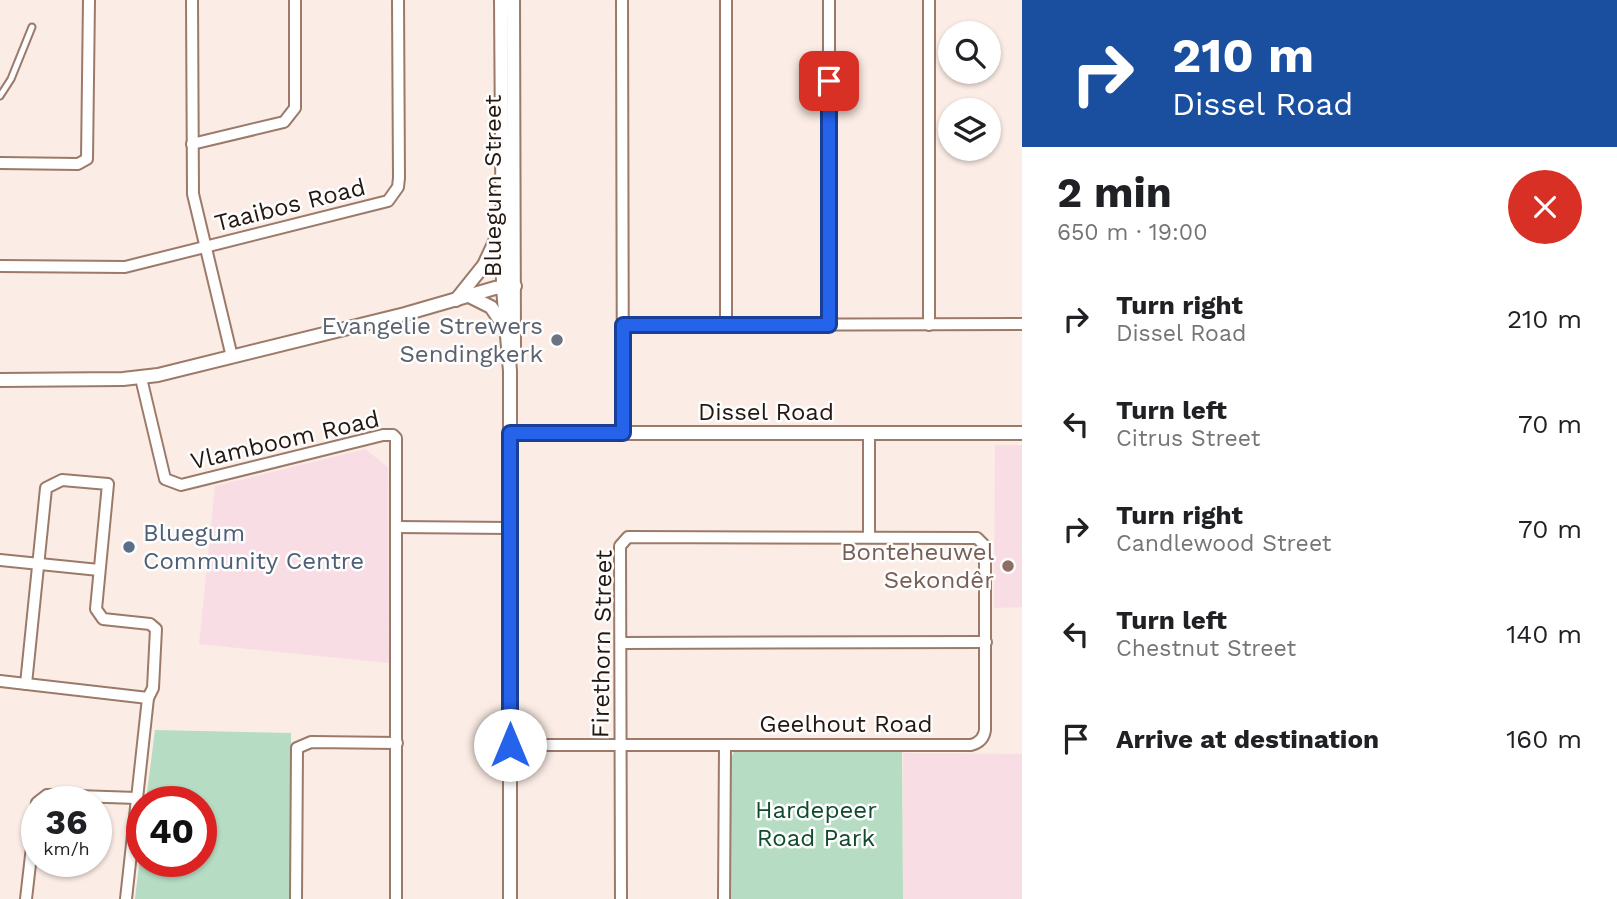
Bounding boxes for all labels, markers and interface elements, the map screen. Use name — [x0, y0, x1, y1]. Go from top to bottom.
map controls — [938, 21, 1001, 161]
button: search — [938, 21, 1001, 84]
text: 210 m — [1172, 26, 1314, 84]
icon: right — [1057, 28, 1148, 119]
pin — [799, 51, 859, 111]
icon: arrive — [810, 62, 848, 100]
text: Dissel Road — [1172, 85, 1353, 123]
street label: Bluegum Street — [479, 95, 507, 277]
button: layers — [938, 98, 1001, 161]
text: 2 min — [1057, 168, 1172, 217]
button: close — [1508, 170, 1582, 244]
street label: Taaibos Road — [212, 173, 368, 237]
text: 650 m · 19:00 — [1057, 219, 1207, 246]
text: Turn right — [1116, 290, 1243, 320]
icon: right — [1057, 300, 1095, 338]
text: 210 m — [1507, 304, 1582, 334]
place label: Evangelie Strewers Sendingkerk — [322, 312, 543, 368]
text: Dissel Road — [1116, 320, 1246, 347]
marker: Evangelie Strewers Sendingkerk — [549, 332, 565, 348]
text: Turn left — [1116, 395, 1227, 425]
street label: Dissel Road — [698, 398, 834, 426]
street label: Vlamboom Road — [188, 405, 382, 475]
icon: left — [1057, 405, 1095, 443]
text: 70 m — [1518, 409, 1582, 439]
text: Citrus Street — [1116, 425, 1260, 452]
text: Turn right — [1116, 500, 1243, 530]
icon: right — [1057, 510, 1095, 548]
text: 70 m — [1518, 514, 1582, 544]
place label: Bluegum Community Centre — [143, 519, 364, 575]
text: Candlewood Street — [1116, 530, 1331, 557]
place label: Bonteheuwel Sekondêr — [841, 538, 995, 594]
marker: Bluegum Community Centre — [121, 539, 137, 555]
street label: Firethorn Street — [586, 550, 618, 738]
marker: Bonteheuwel Sekondêr — [1000, 558, 1016, 574]
text: Turn left — [1116, 605, 1227, 635]
icon: left — [1057, 615, 1095, 653]
text: 140 m — [1506, 619, 1582, 649]
text: Chestnut Street — [1116, 635, 1296, 662]
position arrow — [473, 708, 547, 782]
street label: Geelhout Road — [759, 710, 933, 738]
icon: arrive — [1057, 720, 1095, 758]
text: Arrive at destination — [1116, 724, 1379, 754]
text: 160 m — [1506, 724, 1582, 754]
speed limit sign: 40 — [126, 786, 217, 877]
park label: Hardepeer Road Park — [755, 796, 877, 852]
text: 36 — [45, 801, 88, 843]
text: km/h — [43, 838, 90, 859]

